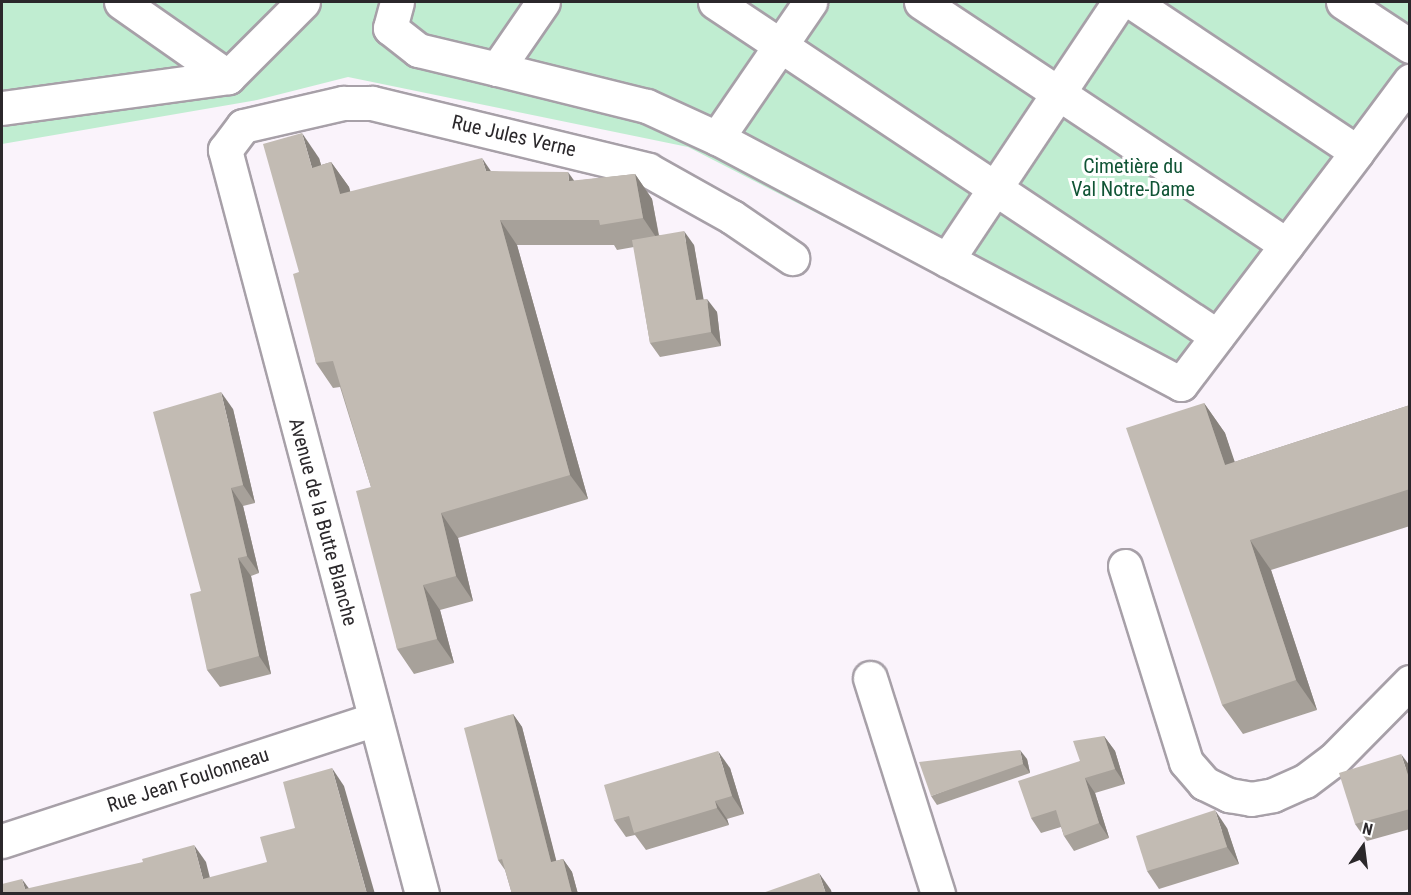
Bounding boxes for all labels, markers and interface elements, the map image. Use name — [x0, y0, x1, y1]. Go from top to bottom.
street label: Rue Jules Verne — [450, 110, 578, 162]
park label: Cimetière du Val Notre-Dame — [1071, 155, 1195, 202]
street label: Avenue de la Butte Blanche — [284, 415, 362, 629]
street label: Rue Jean Foulonneau — [104, 742, 272, 818]
north arrow — [1333, 817, 1393, 877]
text: N — [1360, 819, 1375, 839]

